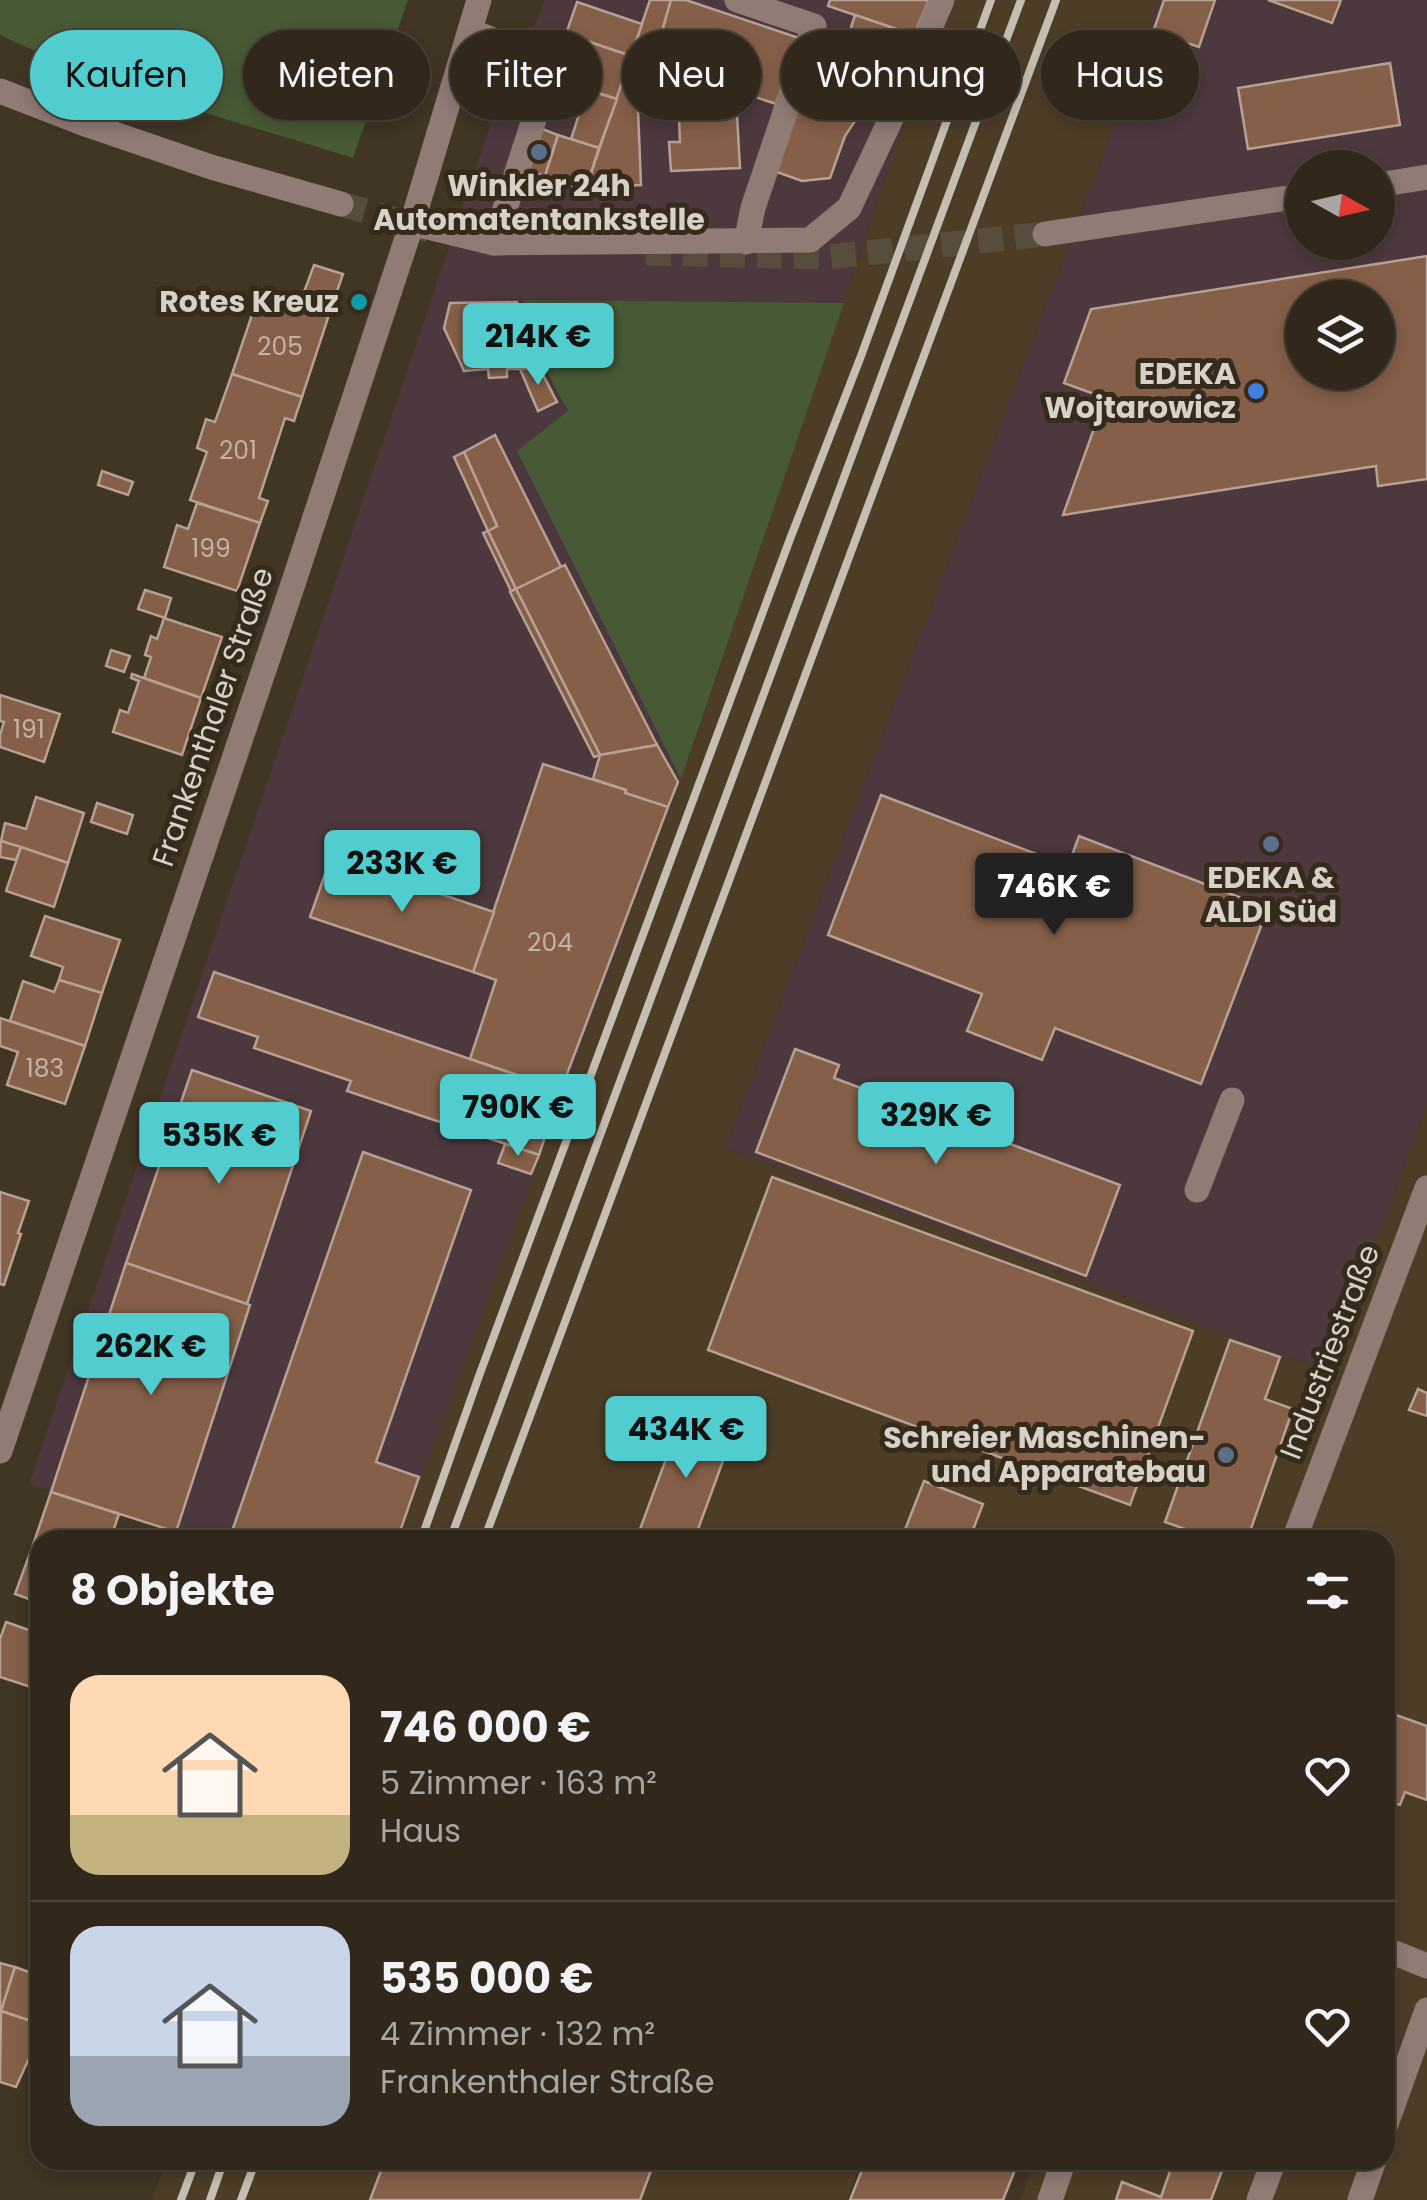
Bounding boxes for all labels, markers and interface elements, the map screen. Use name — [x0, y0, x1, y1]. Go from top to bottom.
chip: Kaufen — [30, 30, 223, 120]
chip: Mieten — [243, 30, 430, 120]
chip: Filter — [450, 30, 602, 120]
chip: Neu — [622, 30, 761, 120]
chip: Wohnung — [781, 30, 1021, 120]
chip: Haus — [1041, 30, 1199, 120]
marker: Winkler 24h Automatentankstelle — [528, 141, 550, 163]
north arrow — [1285, 150, 1395, 260]
map controls — [1285, 150, 1395, 390]
place label: Winkler 24h Automatentankstelle — [373, 164, 705, 241]
place label: Rotes Kreuz — [159, 280, 339, 323]
button: layers — [1285, 280, 1395, 390]
marker: Rotes Kreuz — [348, 291, 370, 313]
pin: 214K € — [457, 303, 619, 388]
text: 214K € — [485, 313, 591, 358]
house number: 205 — [257, 329, 303, 364]
place label: EDEKA Wojtarowicz — [1044, 352, 1236, 429]
marker: EDEKA Wojtarowicz — [1245, 380, 1267, 402]
house number: 201 — [219, 433, 257, 468]
house number: 199 — [191, 531, 231, 566]
street label: Frankenthaler Straße — [141, 562, 284, 872]
house number: 191 — [13, 712, 45, 747]
pin: 233K € — [321, 830, 483, 915]
marker: EDEKA & ALDI Süd — [1260, 833, 1282, 855]
text: 233K € — [346, 840, 458, 885]
pin: 746K € — [973, 853, 1135, 938]
place label: EDEKA & ALDI Süd — [1205, 856, 1337, 933]
text: 746K € — [997, 863, 1111, 908]
house number: 204 — [527, 925, 573, 960]
house number: 183 — [26, 1051, 64, 1086]
pin: 790K € — [437, 1074, 599, 1159]
pin: 329K € — [855, 1082, 1017, 1167]
text: 790K € — [462, 1084, 574, 1129]
text: 329K € — [880, 1092, 992, 1137]
pin: 535K € — [138, 1102, 300, 1187]
text: 535K € — [161, 1112, 277, 1157]
street label: Industriestraße — [1269, 1238, 1390, 1465]
pin: 262K € — [70, 1313, 232, 1398]
text: 262K € — [95, 1323, 207, 1368]
pin: 434K € — [605, 1396, 767, 1481]
text: 434K € — [627, 1406, 745, 1451]
place label: Schreier Maschinen- und Apparatebau — [883, 1416, 1206, 1493]
marker: Schreier Maschinen- und Apparatebau — [1215, 1444, 1237, 1466]
text: 8 Objekte — [70, 1561, 275, 1620]
icon: filters — [1300, 1563, 1355, 1618]
text: 746 000 € — [380, 1698, 591, 1757]
icon: home — [150, 1715, 270, 1835]
icon: heart — [1300, 1748, 1355, 1803]
text: 5 Zimmer · 163 m² — [380, 1760, 657, 1805]
text: Haus — [380, 1808, 461, 1853]
text: 535 000 € — [380, 1949, 593, 2008]
icon: home — [150, 1966, 270, 2086]
icon: heart — [1300, 1999, 1355, 2054]
text: 4 Zimmer · 132 m² — [380, 2011, 655, 2056]
text: Frankenthaler Straße — [380, 2059, 715, 2104]

